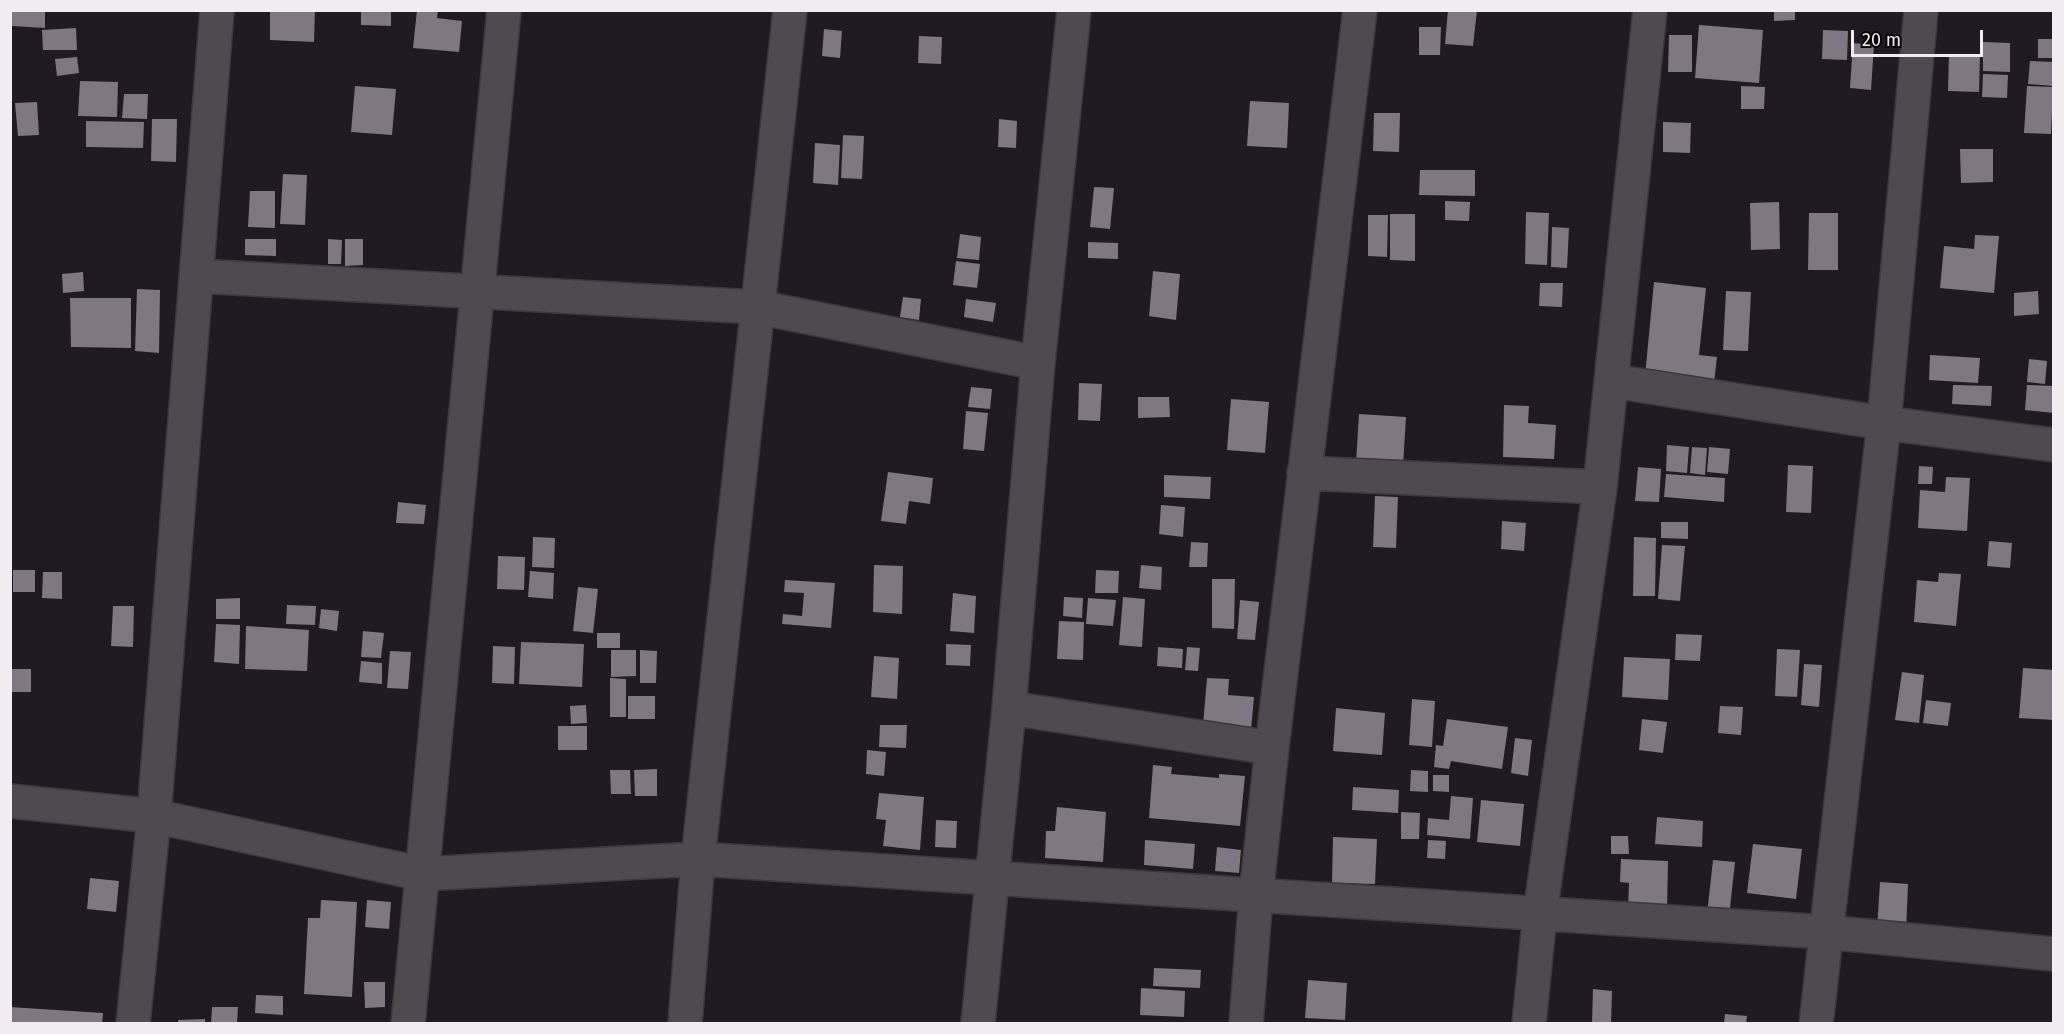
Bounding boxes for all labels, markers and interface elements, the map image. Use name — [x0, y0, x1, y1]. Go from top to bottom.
scale bar — [1854, 18, 1986, 56]
text: 20 m — [1862, 29, 1901, 51]

